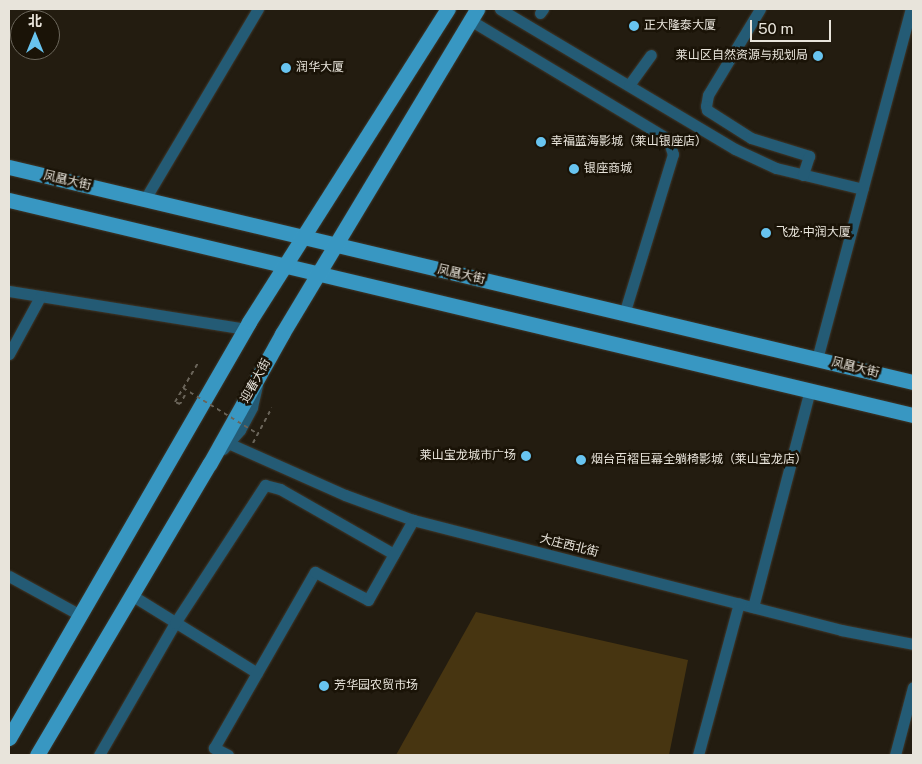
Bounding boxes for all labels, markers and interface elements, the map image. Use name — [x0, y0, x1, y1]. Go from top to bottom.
north arrow — [10, 10, 60, 60]
scale bar — [752, 10, 833, 42]
text: 北 — [28, 13, 42, 29]
place label: 正大隆泰大厦 — [644, 19, 716, 33]
marker: 正大隆泰大厦 — [628, 20, 640, 32]
text: 50 m — [758, 20, 793, 37]
place label: 莱山区自然资源与规划局 — [676, 49, 808, 63]
marker: 莱山区自然资源与规划局 — [812, 50, 824, 62]
place label: 润华大厦 — [296, 61, 344, 75]
marker: 润华大厦 — [280, 62, 292, 74]
place label: 幸福蓝海影城（莱山银座店） — [551, 135, 707, 149]
marker: 幸福蓝海影城（莱山银座店） — [535, 136, 547, 148]
place label: 银座商城 — [584, 162, 632, 176]
marker: 银座商城 — [568, 163, 580, 175]
street label: 凤凰大街 — [42, 169, 92, 193]
place label: 飞龙·中润大厦 — [776, 226, 851, 240]
marker: 飞龙·中润大厦 — [760, 227, 772, 239]
street label: 凤凰大街 — [436, 263, 486, 287]
street label: 凤凰大街 — [830, 355, 880, 381]
street label: 迎春大街 — [238, 357, 274, 405]
place label: 莱山宝龙城市广场 — [420, 449, 516, 463]
marker: 莱山宝龙城市广场 — [520, 450, 532, 462]
place label: 烟台百褶巨幕全躺椅影城（莱山宝龙店） — [591, 453, 807, 467]
marker: 烟台百褶巨幕全躺椅影城（莱山宝龙店） — [575, 454, 587, 466]
street label: 大庄西北街 — [538, 532, 600, 560]
place label: 芳华园农贸市场 — [334, 679, 418, 693]
marker: 芳华园农贸市场 — [318, 680, 330, 692]

